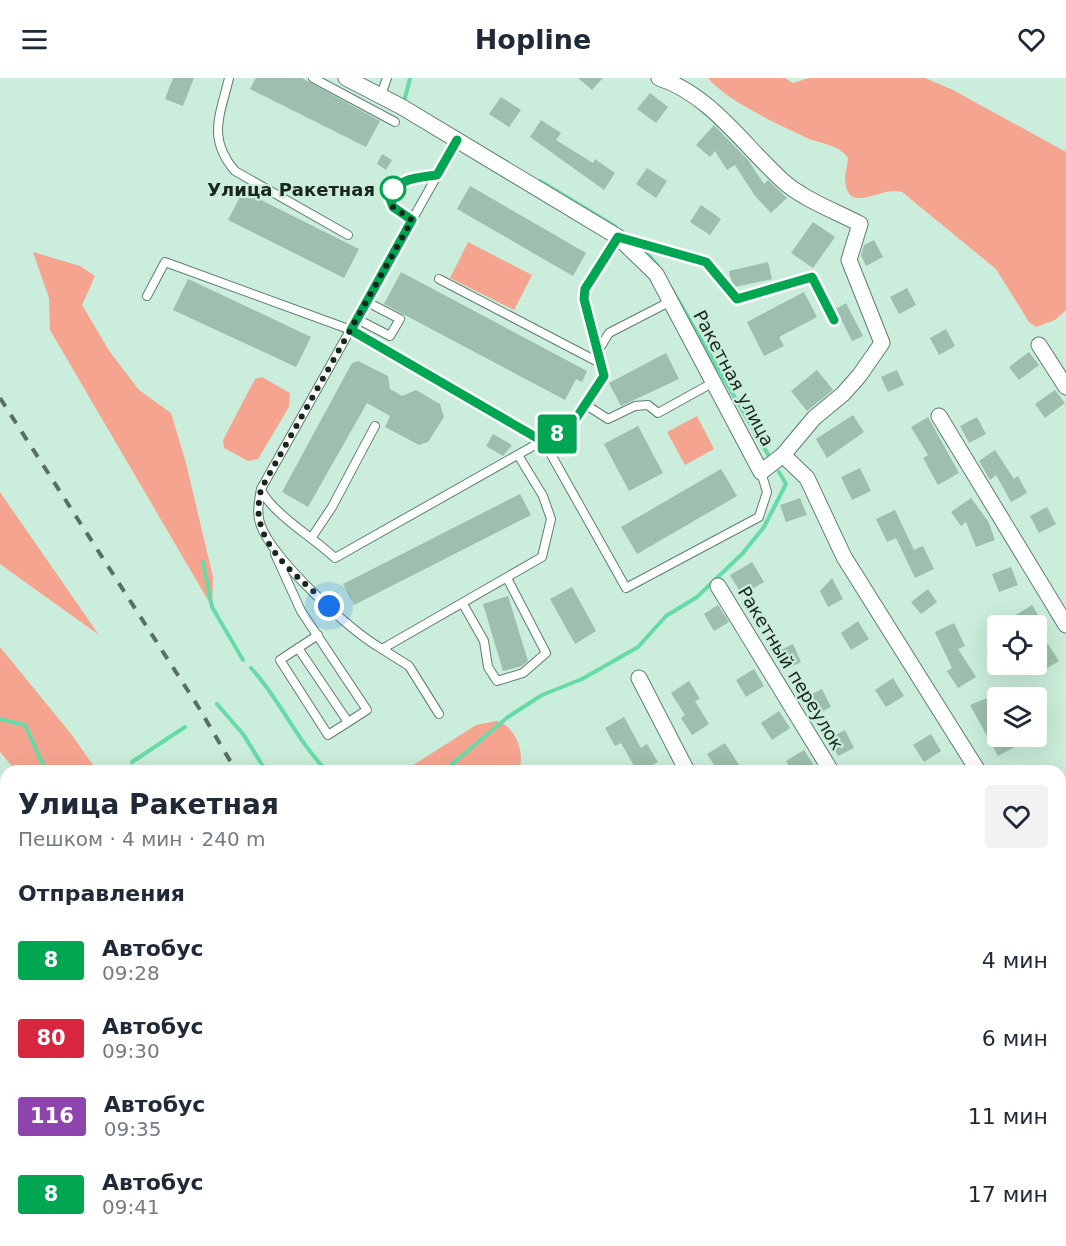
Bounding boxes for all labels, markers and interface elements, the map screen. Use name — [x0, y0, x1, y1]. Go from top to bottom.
icon: menu — [18, 23, 51, 56]
icon: heart — [1015, 23, 1048, 56]
text: Hopline — [475, 24, 591, 55]
marker: Улица Ракетная — [380, 176, 406, 202]
place label: Улица Ракетная — [207, 179, 375, 200]
street label: Ракетная улица — [689, 306, 779, 450]
line badge: 8 — [538, 414, 576, 454]
text: 8 — [550, 422, 564, 446]
street label: Ракетный переулок — [734, 582, 848, 754]
your location — [314, 591, 344, 621]
map controls — [987, 615, 1047, 747]
button: locate — [987, 615, 1047, 675]
button: layers — [987, 687, 1047, 747]
button: heart — [985, 785, 1048, 848]
text: Улица Ракетная — [18, 788, 279, 821]
text: Пешком · 4 мин · 240 m — [18, 827, 265, 851]
text: Отправления — [18, 881, 185, 906]
text: Автобус — [102, 936, 204, 961]
text: 8 — [44, 948, 58, 972]
text: 4 мин — [982, 948, 1048, 973]
text: 09:28 — [102, 961, 160, 985]
text: Автобус — [102, 1014, 204, 1039]
text: 80 — [36, 1026, 66, 1050]
text: 6 мин — [982, 1026, 1048, 1051]
text: 09:30 — [102, 1039, 160, 1063]
text: Автобус — [104, 1092, 205, 1117]
text: 116 — [30, 1104, 74, 1128]
text: 11 мин — [968, 1104, 1048, 1129]
text: 09:35 — [104, 1117, 161, 1141]
text: Автобус — [102, 1170, 204, 1195]
text: 8 — [44, 1182, 58, 1206]
text: 17 мин — [968, 1182, 1048, 1207]
text: 09:41 — [102, 1195, 160, 1219]

